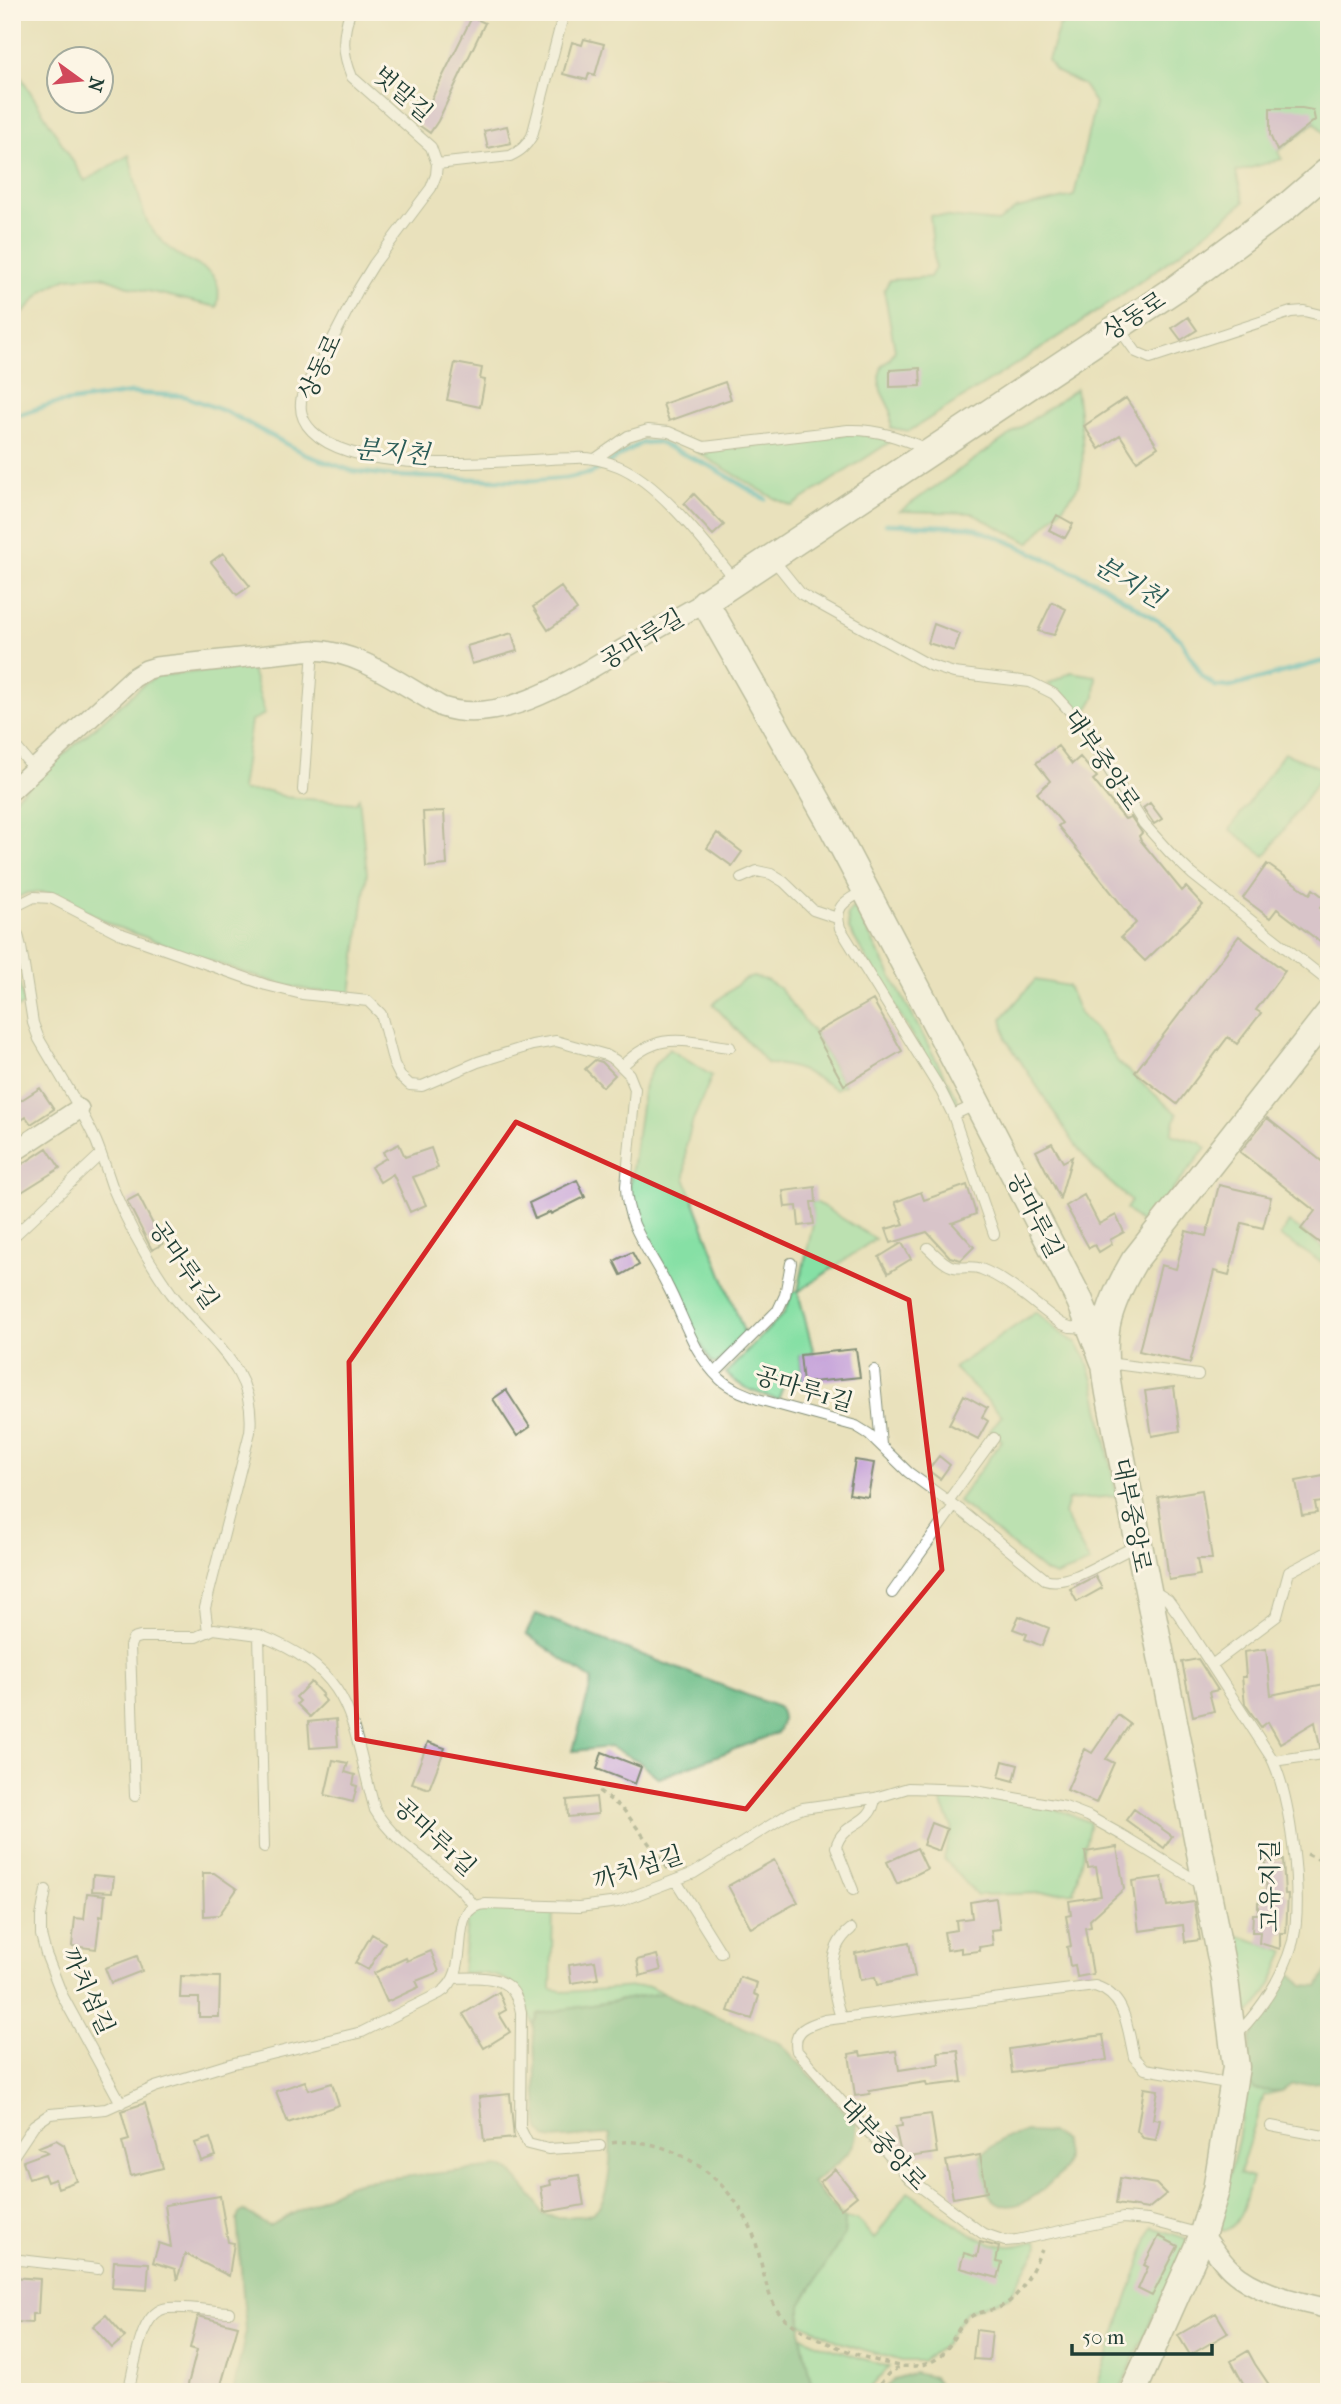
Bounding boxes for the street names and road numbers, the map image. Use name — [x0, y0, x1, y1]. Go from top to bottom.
street label: 벗말길 — [368, 61, 438, 127]
street label: 상동로 — [1097, 285, 1171, 347]
street label: 상동로 — [293, 330, 347, 404]
street label: 공마루길 — [595, 603, 689, 675]
street label: 대부중앙로 — [1058, 704, 1146, 816]
street label: 공마루길 — [1001, 1167, 1069, 1263]
street label: 공마루1길 — [143, 1215, 225, 1315]
street label: 공마루1길 — [751, 1361, 857, 1417]
street label: 대부중앙로 — [1107, 1455, 1157, 1575]
street label: 공마루1길 — [388, 1792, 482, 1882]
street label: 까치섬길 — [590, 1840, 686, 1896]
street label: 고유지길 — [1256, 1840, 1284, 1932]
street label: 까치섬길 — [56, 1943, 120, 2039]
street label: 대부중앙로 — [833, 2092, 933, 2196]

